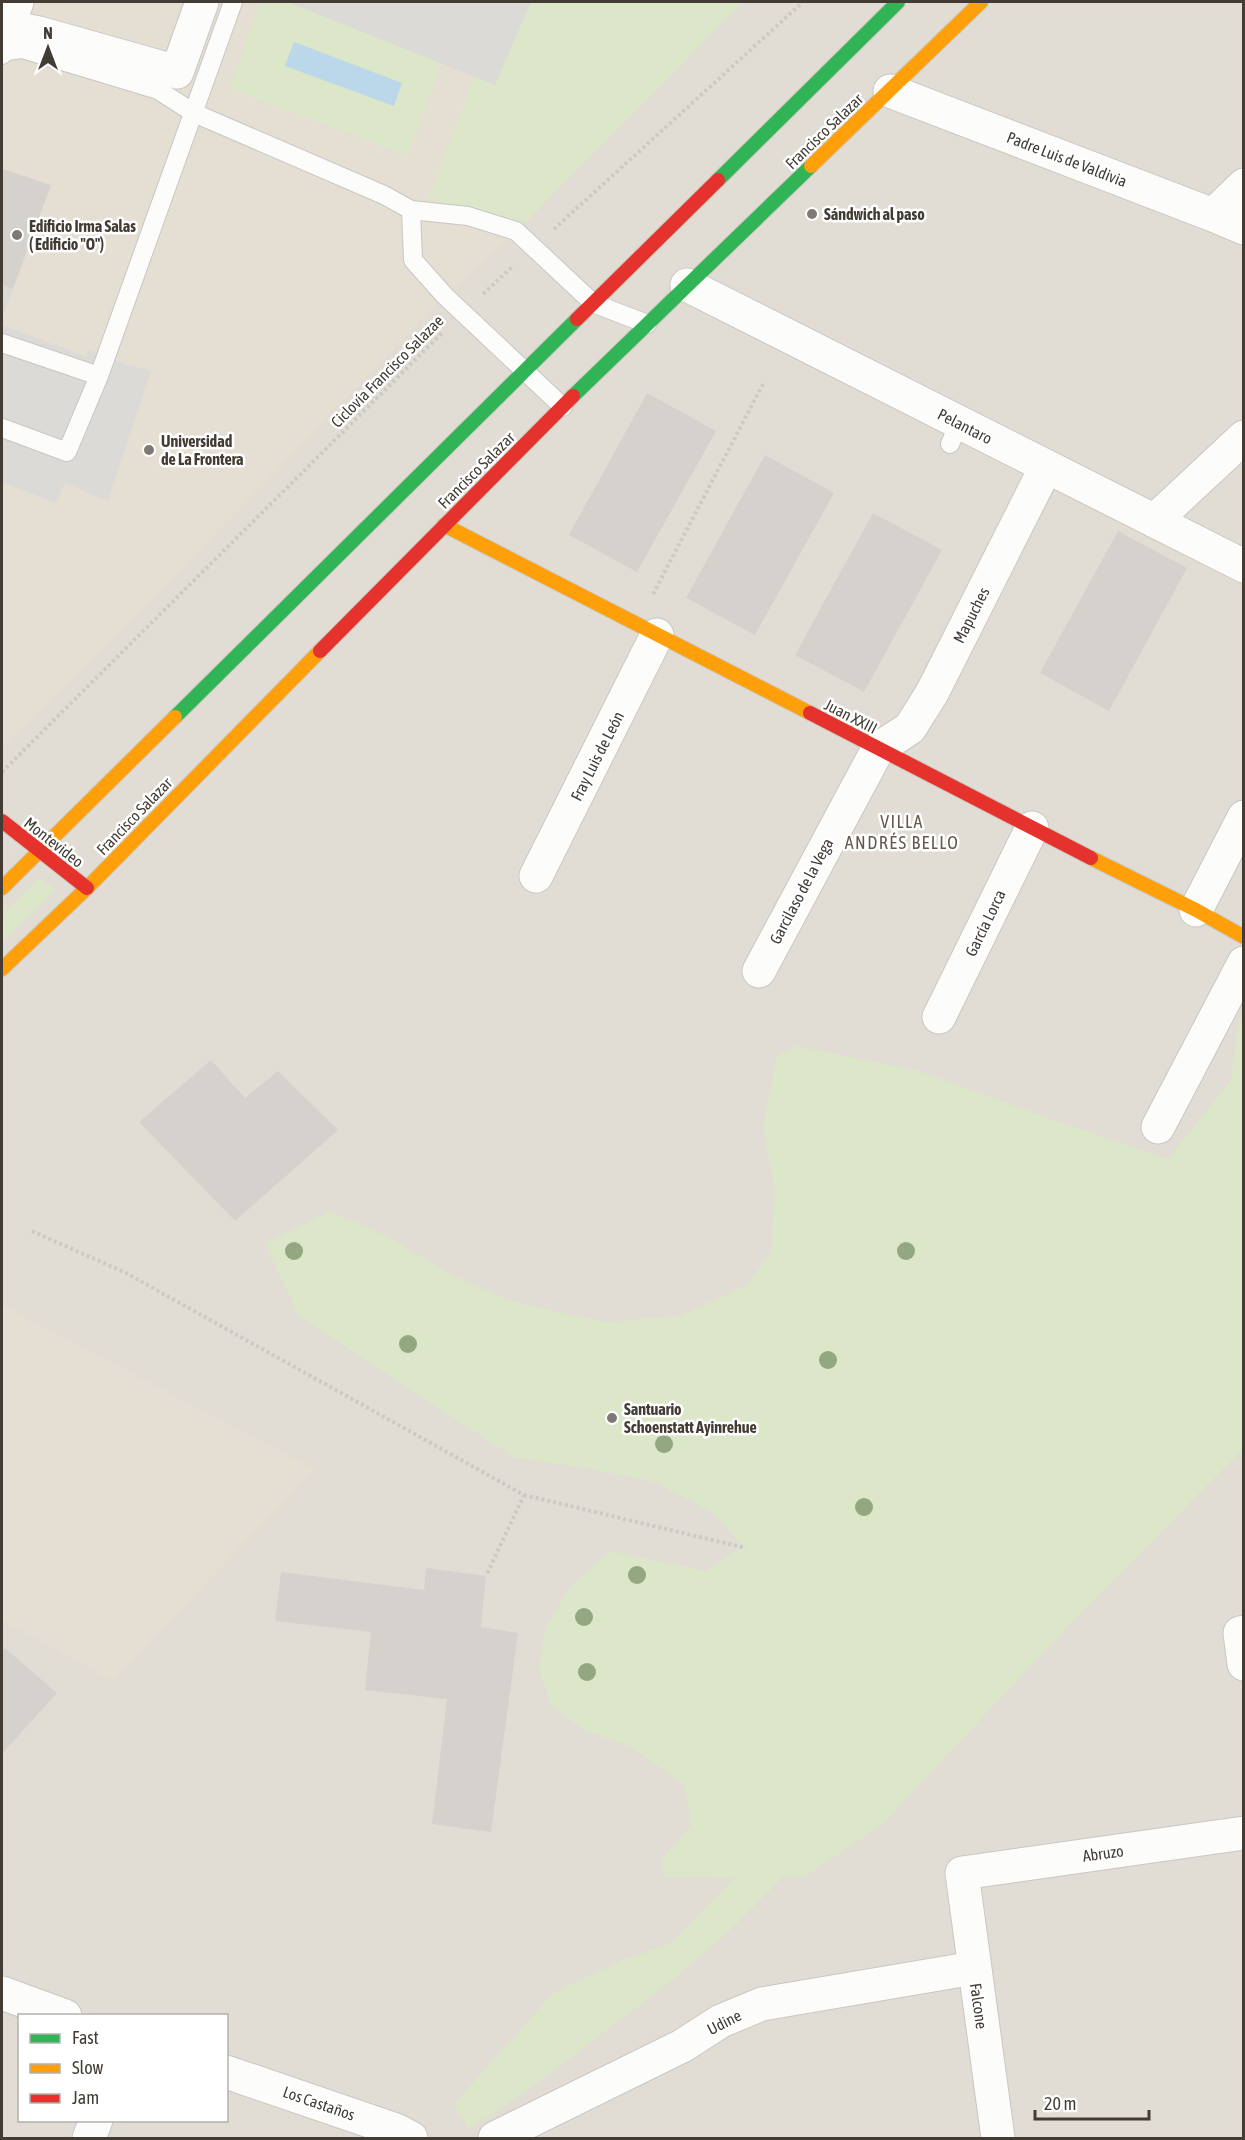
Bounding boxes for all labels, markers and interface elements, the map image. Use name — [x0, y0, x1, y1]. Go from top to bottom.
north arrow — [18, 18, 78, 78]
text: N — [43, 24, 53, 42]
street label: Francisco Salazar — [782, 89, 867, 172]
street label: Padre Luis de Valdivia — [1004, 128, 1130, 190]
place label: Sándwich al paso — [824, 205, 925, 223]
marker: Sándwich al paso — [805, 207, 819, 221]
place label: Edificio Irma Salas ( Edificio "O") — [29, 217, 136, 253]
marker: Edificio Irma Salas ( Edificio "O") — [10, 228, 24, 242]
street label: Ciclovía Francisco Salazae — [327, 311, 447, 431]
street label: Pelantaro — [935, 405, 995, 447]
street label: Francisco Salazar — [434, 428, 518, 512]
place label: Universidad de La Frontera — [161, 432, 244, 468]
marker: Universidad de La Frontera — [142, 443, 156, 457]
street label: Mapuches — [949, 584, 994, 646]
street label: Juan XXIII — [822, 695, 880, 737]
street label: Fray Luis de León — [567, 708, 628, 804]
street label: Francisco Salazar — [93, 773, 176, 858]
district label: VILLA ANDRÉS BELLO — [845, 811, 959, 853]
street label: Montevideo — [21, 813, 87, 871]
street label: Garcilaso de la Vega — [766, 835, 837, 947]
street label: García Lorca — [961, 887, 1009, 959]
place label: Santuario Schoenstatt Ayinrehue — [624, 1400, 757, 1436]
marker: Santuario Schoenstatt Ayinrehue — [605, 1411, 619, 1425]
street label: Abruzo — [1081, 1841, 1125, 1865]
street label: Falcone — [967, 1982, 991, 2030]
street label: Udine — [704, 2006, 744, 2038]
legend — [18, 2014, 228, 2122]
text: Fast — [72, 2027, 99, 2048]
text: Slow — [72, 2057, 103, 2078]
street label: Los Castaños — [281, 2082, 358, 2124]
scale bar — [1035, 2083, 1149, 2121]
text: Jam — [72, 2087, 99, 2108]
text: 20 m — [1044, 2093, 1076, 2114]

